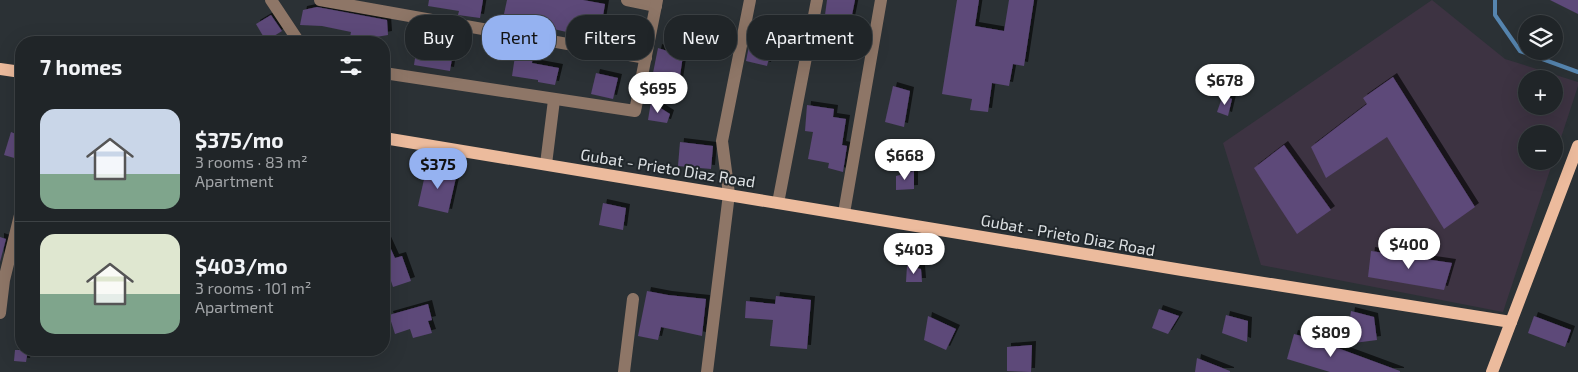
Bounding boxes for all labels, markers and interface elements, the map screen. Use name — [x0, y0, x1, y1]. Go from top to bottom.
chip: Buy — [405, 15, 472, 60]
chip: Rent — [482, 15, 556, 60]
chip: Filters — [566, 15, 654, 60]
chip: New — [664, 15, 737, 60]
chip: Apartment — [747, 15, 872, 60]
map controls — [1518, 15, 1563, 170]
button: layers — [1518, 15, 1563, 60]
icon: filters — [337, 52, 365, 80]
text: 7 homes — [40, 54, 122, 79]
pin: $678 — [1195, 64, 1255, 106]
text: $678 — [1206, 70, 1244, 89]
button: + — [1518, 70, 1563, 115]
pin: $695 — [628, 72, 688, 114]
text: $695 — [640, 78, 677, 97]
button: − — [1518, 125, 1563, 170]
text: $375/mo — [195, 127, 284, 152]
icon: home — [80, 129, 140, 189]
pin: $668 — [875, 138, 935, 181]
street label: Gubat - Prieto Diaz Road — [579, 144, 757, 191]
text: $668 — [886, 145, 924, 164]
pin: $375 — [408, 148, 468, 190]
text: 3 rooms · 83 m² — [195, 152, 308, 171]
text: $375 — [420, 154, 456, 173]
text: Apartment — [195, 171, 274, 190]
street label: Gubat - Prieto Diaz Road — [979, 210, 1157, 259]
pin: $400 — [1379, 228, 1439, 270]
pin: $403 — [884, 232, 944, 275]
text: $400 — [1389, 234, 1429, 253]
text: $403 — [895, 239, 933, 258]
text: $403/mo — [195, 253, 288, 278]
icon: home — [80, 254, 140, 314]
text: 3 rooms · 101 m² — [195, 278, 312, 297]
text: Apartment — [195, 297, 274, 316]
pin: $809 — [1301, 316, 1361, 358]
text: $809 — [1312, 322, 1350, 341]

